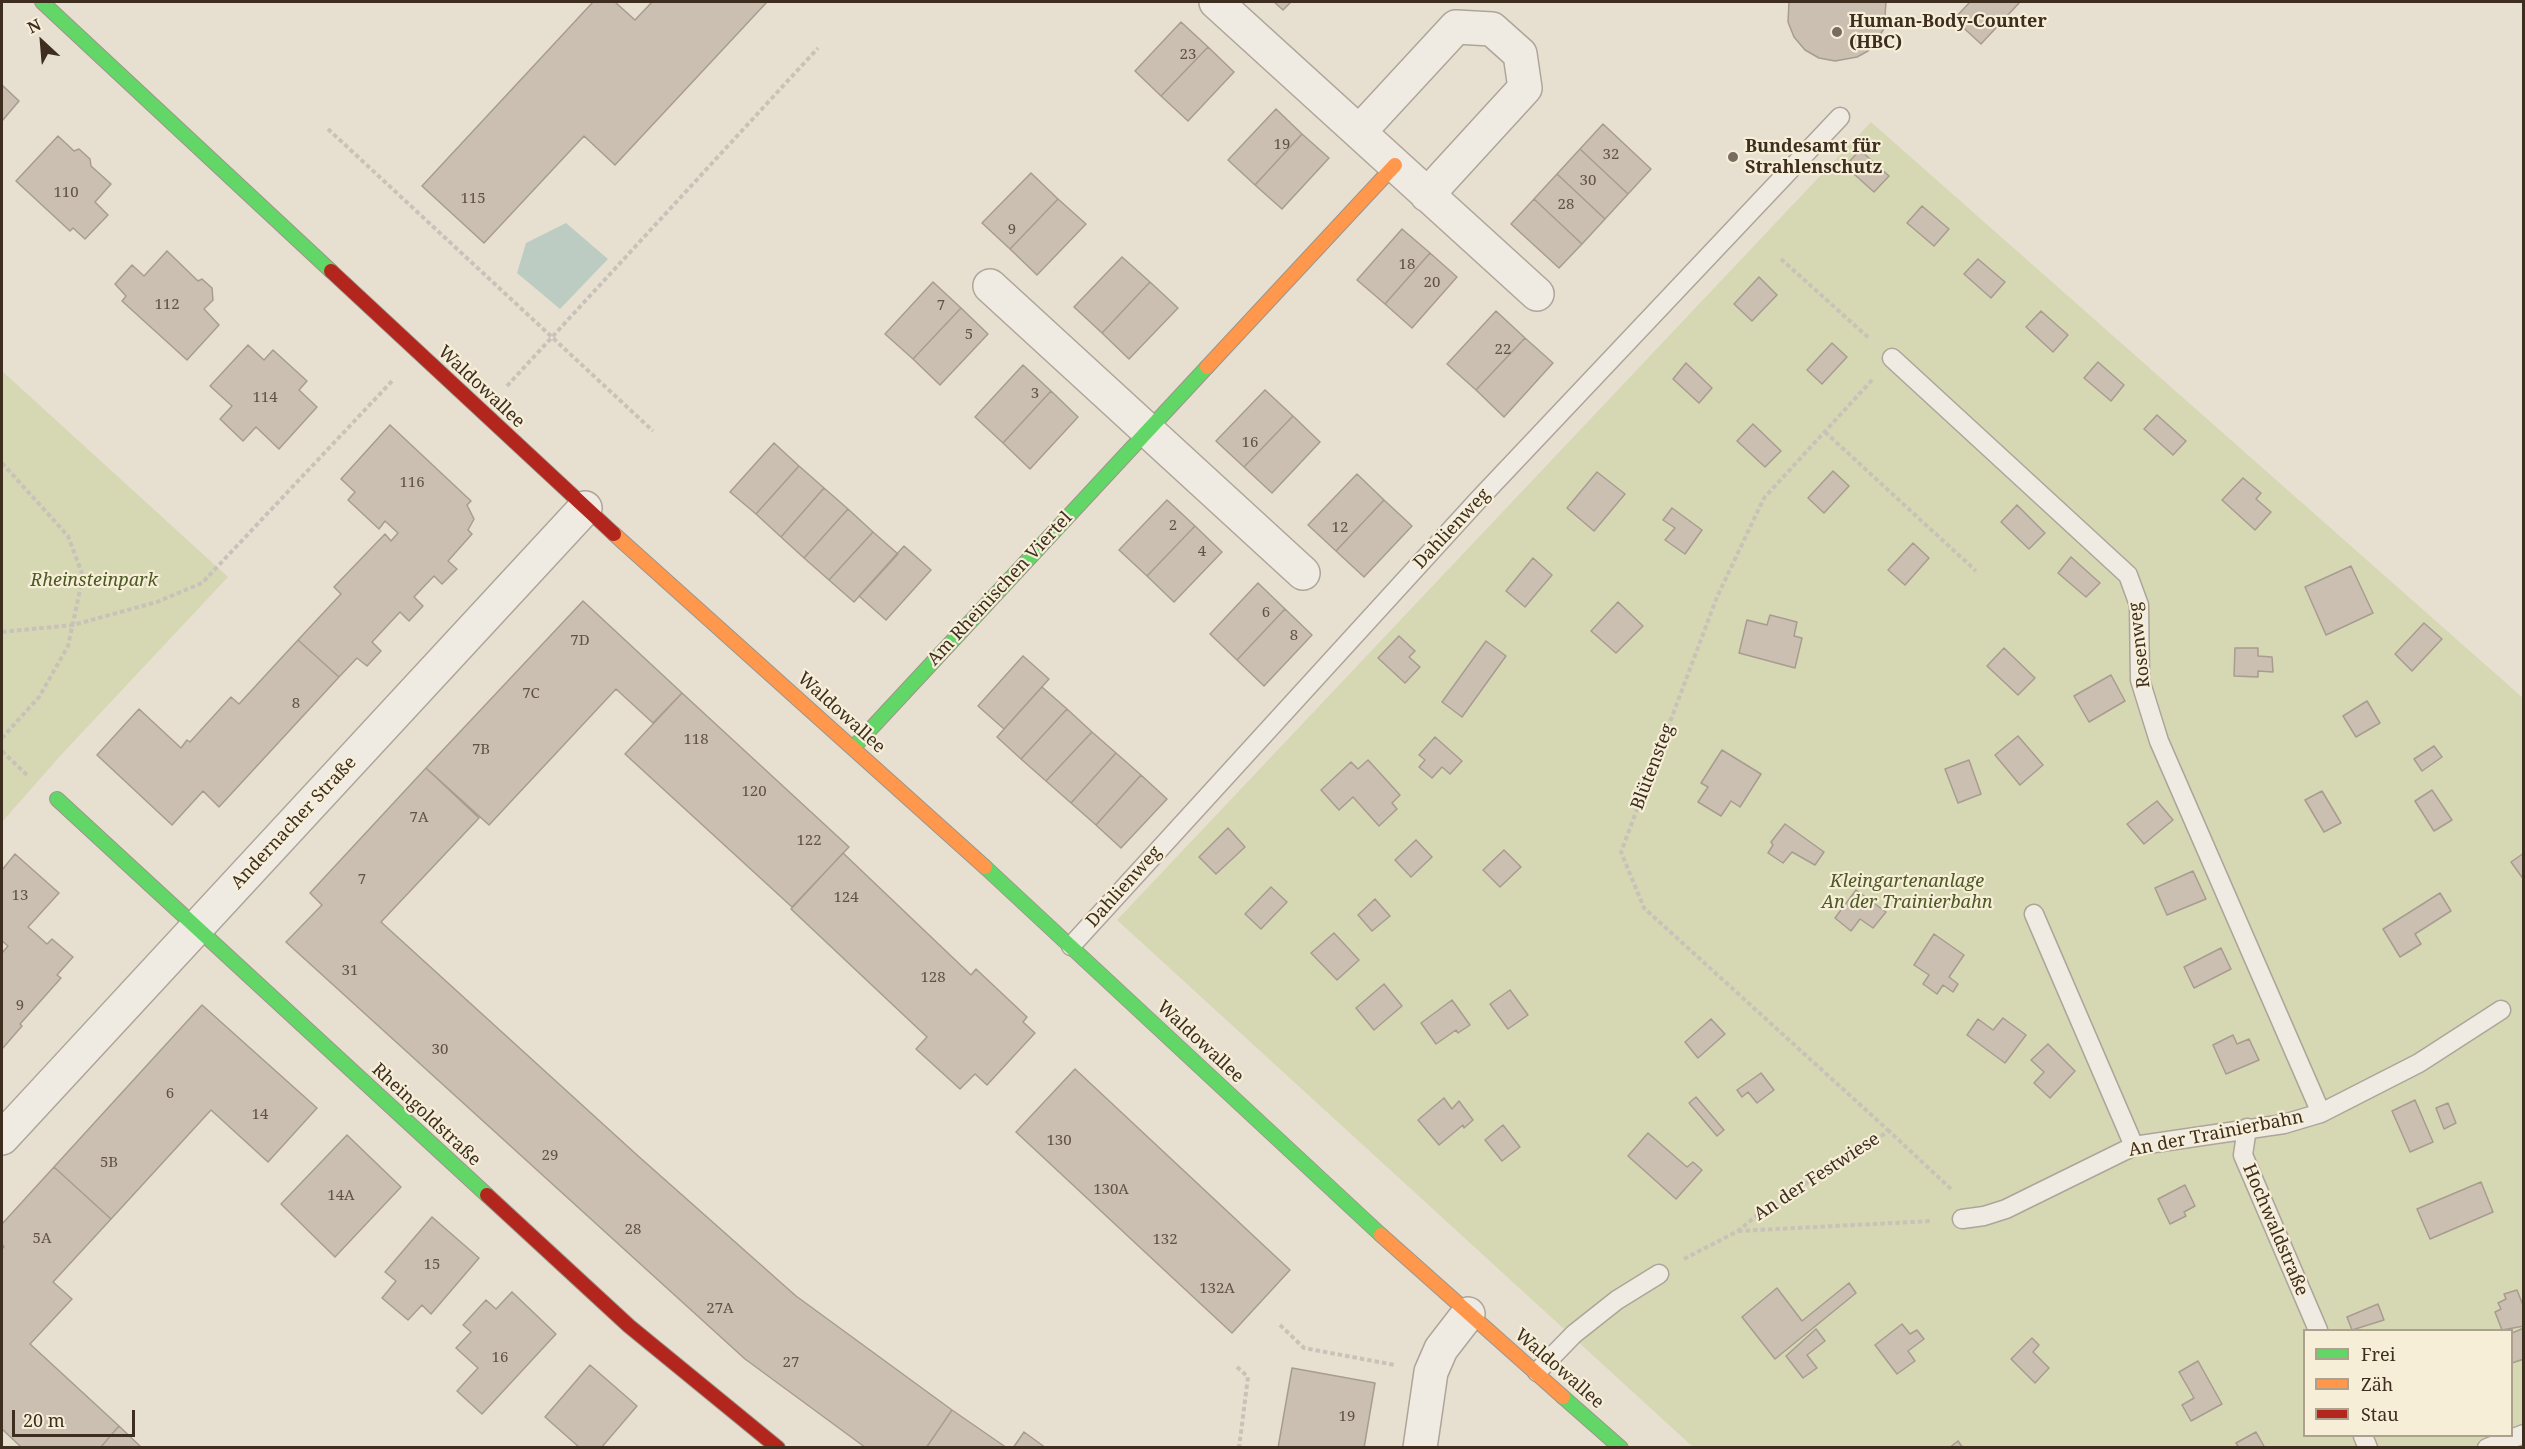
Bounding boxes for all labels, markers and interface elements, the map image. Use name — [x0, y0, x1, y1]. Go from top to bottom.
place label: Human-Body-Counter (HBC) — [1849, 11, 2047, 54]
north arrow — [12, 12, 72, 72]
text: N — [24, 13, 45, 38]
marker: Human-Body-Counter (HBC) — [1830, 25, 1844, 39]
house number: 23 — [1180, 46, 1196, 64]
house number: 19 — [1274, 136, 1290, 154]
place label: Bundesamt für Strahlenschutz — [1745, 136, 1882, 178]
house number: 32 — [1603, 146, 1619, 164]
marker: Bundesamt für Strahlenschutz — [1726, 150, 1740, 164]
house number: 30 — [1580, 172, 1596, 190]
house number: 110 — [53, 184, 79, 202]
house number: 115 — [460, 190, 486, 208]
house number: 28 — [1558, 196, 1574, 214]
house number: 9 — [1008, 221, 1016, 239]
house number: 18 — [1399, 256, 1415, 274]
house number: 20 — [1424, 274, 1440, 292]
house number: 112 — [154, 296, 180, 314]
house number: 7 — [937, 297, 945, 315]
house number: 5 — [965, 326, 973, 344]
street label: Waldowallee — [433, 341, 529, 433]
house number: 22 — [1495, 341, 1511, 359]
house number: 3 — [1031, 385, 1039, 403]
house number: 114 — [252, 389, 278, 407]
house number: 16 — [1242, 434, 1258, 452]
house number: 116 — [399, 474, 425, 492]
street label: Dahlienweg — [1409, 484, 1495, 574]
street label: Am Rheinischen Viertel — [923, 508, 1077, 670]
house number: 2 — [1169, 517, 1177, 535]
house number: 12 — [1332, 519, 1348, 537]
house number: 4 — [1198, 543, 1206, 561]
park label: Rheinsteinpark — [30, 570, 158, 592]
street label: Rosenweg — [2125, 601, 2155, 689]
house number: 6 — [1262, 604, 1270, 622]
house number: 8 — [1290, 627, 1298, 645]
house number: 7D — [570, 632, 590, 650]
street label: Waldowallee — [793, 668, 889, 758]
house number: 7C — [522, 685, 540, 703]
house number: 8 — [292, 695, 300, 713]
street label: Blütensteg — [1627, 721, 1679, 813]
house number: 118 — [683, 731, 709, 749]
house number: 7B — [472, 741, 490, 759]
street label: Andernacher Straße — [227, 752, 361, 894]
house number: 120 — [741, 783, 767, 801]
house number: 7A — [410, 809, 428, 827]
house number: 122 — [796, 832, 822, 850]
street label: Dahlienweg — [1082, 842, 1166, 932]
house number: 7 — [358, 871, 366, 889]
park label: Kleingartenanlage An der Trainierbahn — [1821, 871, 1993, 914]
house number: 13 — [12, 887, 28, 905]
house number: 124 — [833, 889, 859, 907]
house number: 31 — [342, 962, 358, 980]
house number: 128 — [920, 969, 946, 987]
street label: Waldowallee — [1152, 996, 1248, 1088]
house number: 9 — [16, 997, 24, 1015]
house number: 30 — [432, 1041, 448, 1059]
street label: Rheingoldstraße — [367, 1059, 485, 1171]
house number: 6 — [166, 1085, 174, 1103]
house number: 14 — [252, 1106, 268, 1124]
street label: An der Trainierbahn — [2127, 1106, 2305, 1162]
street label: An der Festwiese — [1750, 1128, 1884, 1226]
house number: 130 — [1046, 1132, 1072, 1150]
house number: 29 — [542, 1147, 558, 1165]
house number: 5B — [100, 1154, 118, 1172]
street label: Hochwaldstraße — [2237, 1161, 2313, 1299]
house number: 130A — [1093, 1181, 1129, 1199]
house number: 14A — [327, 1187, 355, 1205]
house number: 28 — [625, 1221, 641, 1239]
house number: 5A — [33, 1230, 51, 1248]
house number: 132 — [1152, 1231, 1178, 1249]
house number: 15 — [424, 1256, 440, 1274]
house number: 132A — [1199, 1280, 1235, 1298]
house number: 27A — [706, 1300, 734, 1318]
street label: Waldowallee — [1510, 1325, 1608, 1413]
legend — [2303, 1329, 2513, 1437]
text: Frei — [2361, 1342, 2396, 1366]
house number: 16 — [492, 1349, 508, 1367]
house number: 27 — [783, 1354, 799, 1372]
text: Zäh — [2361, 1372, 2393, 1396]
scale bar — [15, 1398, 138, 1436]
text: Stau — [2361, 1402, 2399, 1426]
text: 20 m — [23, 1408, 65, 1432]
house number: 19 — [1339, 1408, 1355, 1426]

